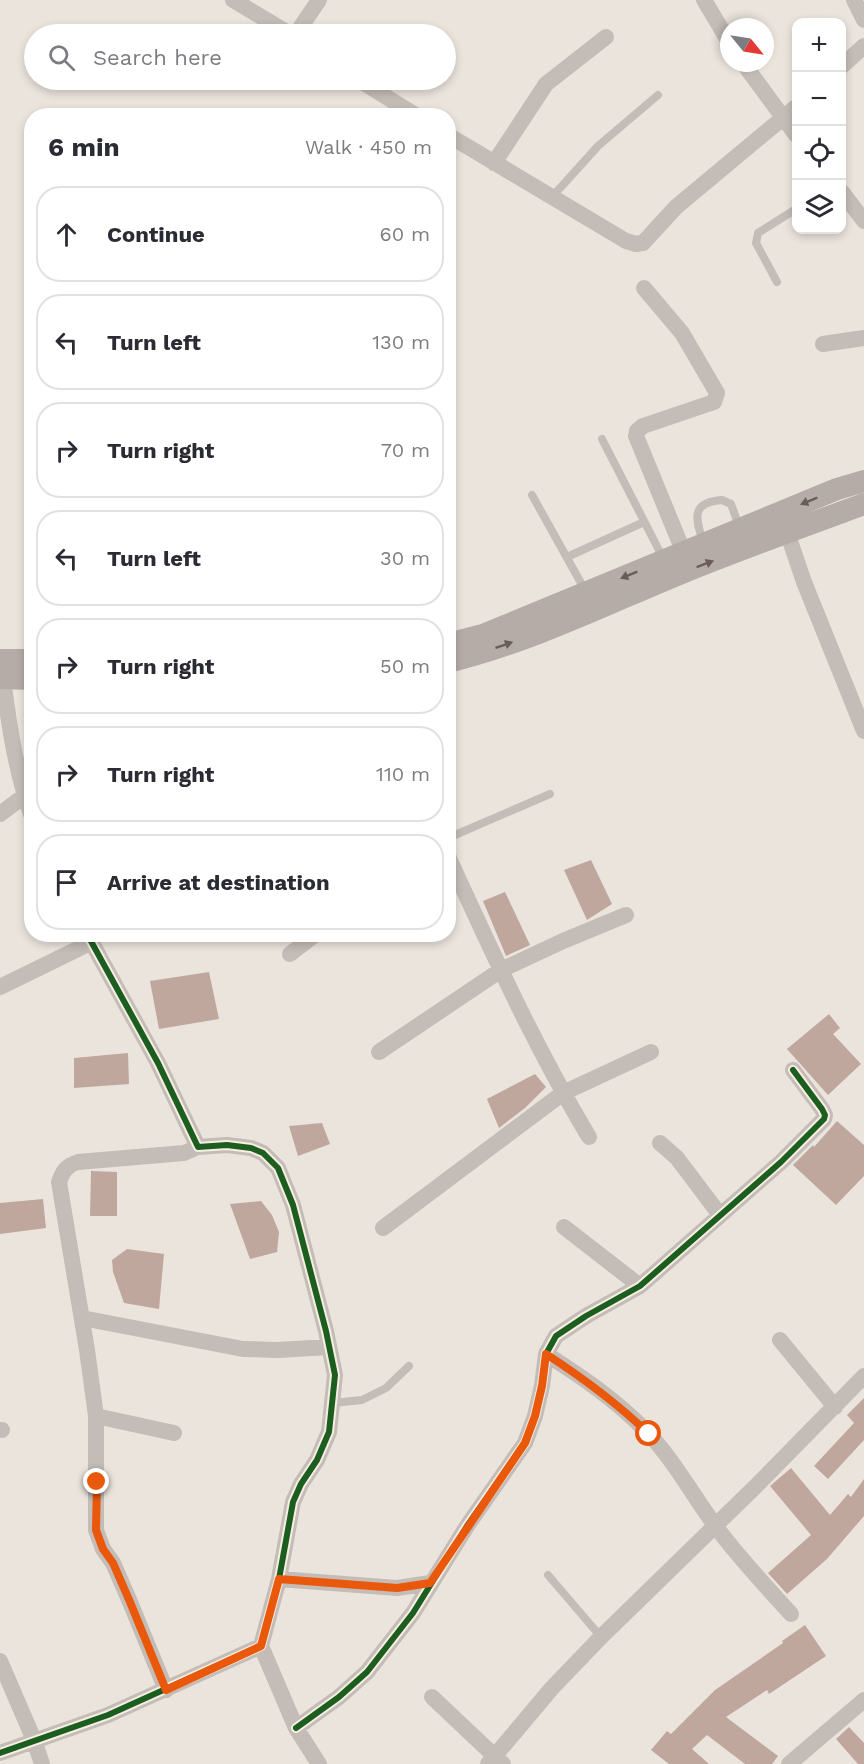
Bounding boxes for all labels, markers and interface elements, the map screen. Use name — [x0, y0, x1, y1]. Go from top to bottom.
north arrow — [720, 18, 774, 72]
map controls — [792, 18, 846, 234]
button: + — [792, 18, 846, 72]
search box — [24, 24, 456, 90]
icon: search — [45, 41, 78, 74]
text: Search here — [93, 45, 222, 70]
button: − — [792, 72, 846, 126]
button: locate — [792, 126, 846, 180]
text: 6 min — [48, 132, 120, 162]
text: Walk · 450 m — [305, 135, 432, 159]
button: layers — [792, 180, 846, 234]
icon: ahead — [50, 218, 83, 251]
text: Continue — [107, 222, 205, 247]
text: 60 m — [380, 222, 430, 246]
icon: left — [50, 326, 83, 359]
text: Turn left — [107, 330, 201, 355]
text: 130 m — [372, 330, 430, 354]
icon: right — [50, 434, 83, 467]
text: Turn right — [107, 438, 214, 463]
text: 70 m — [381, 438, 430, 462]
one-way arrow — [800, 497, 818, 506]
icon: left — [50, 542, 83, 575]
text: Turn left — [107, 546, 201, 571]
text: 30 m — [380, 546, 430, 570]
one-way arrow — [696, 559, 714, 569]
one-way arrow — [620, 571, 638, 580]
one-way arrow — [496, 640, 514, 650]
icon: right — [50, 650, 83, 683]
text: Turn right — [107, 654, 214, 679]
text: 50 m — [380, 654, 430, 678]
icon: right — [50, 758, 83, 791]
text: Turn right — [107, 762, 214, 787]
text: 110 m — [376, 762, 430, 786]
icon: arrive — [50, 866, 83, 899]
text: Arrive at destination — [107, 870, 330, 895]
route start — [635, 1420, 661, 1446]
route end — [83, 1468, 109, 1494]

